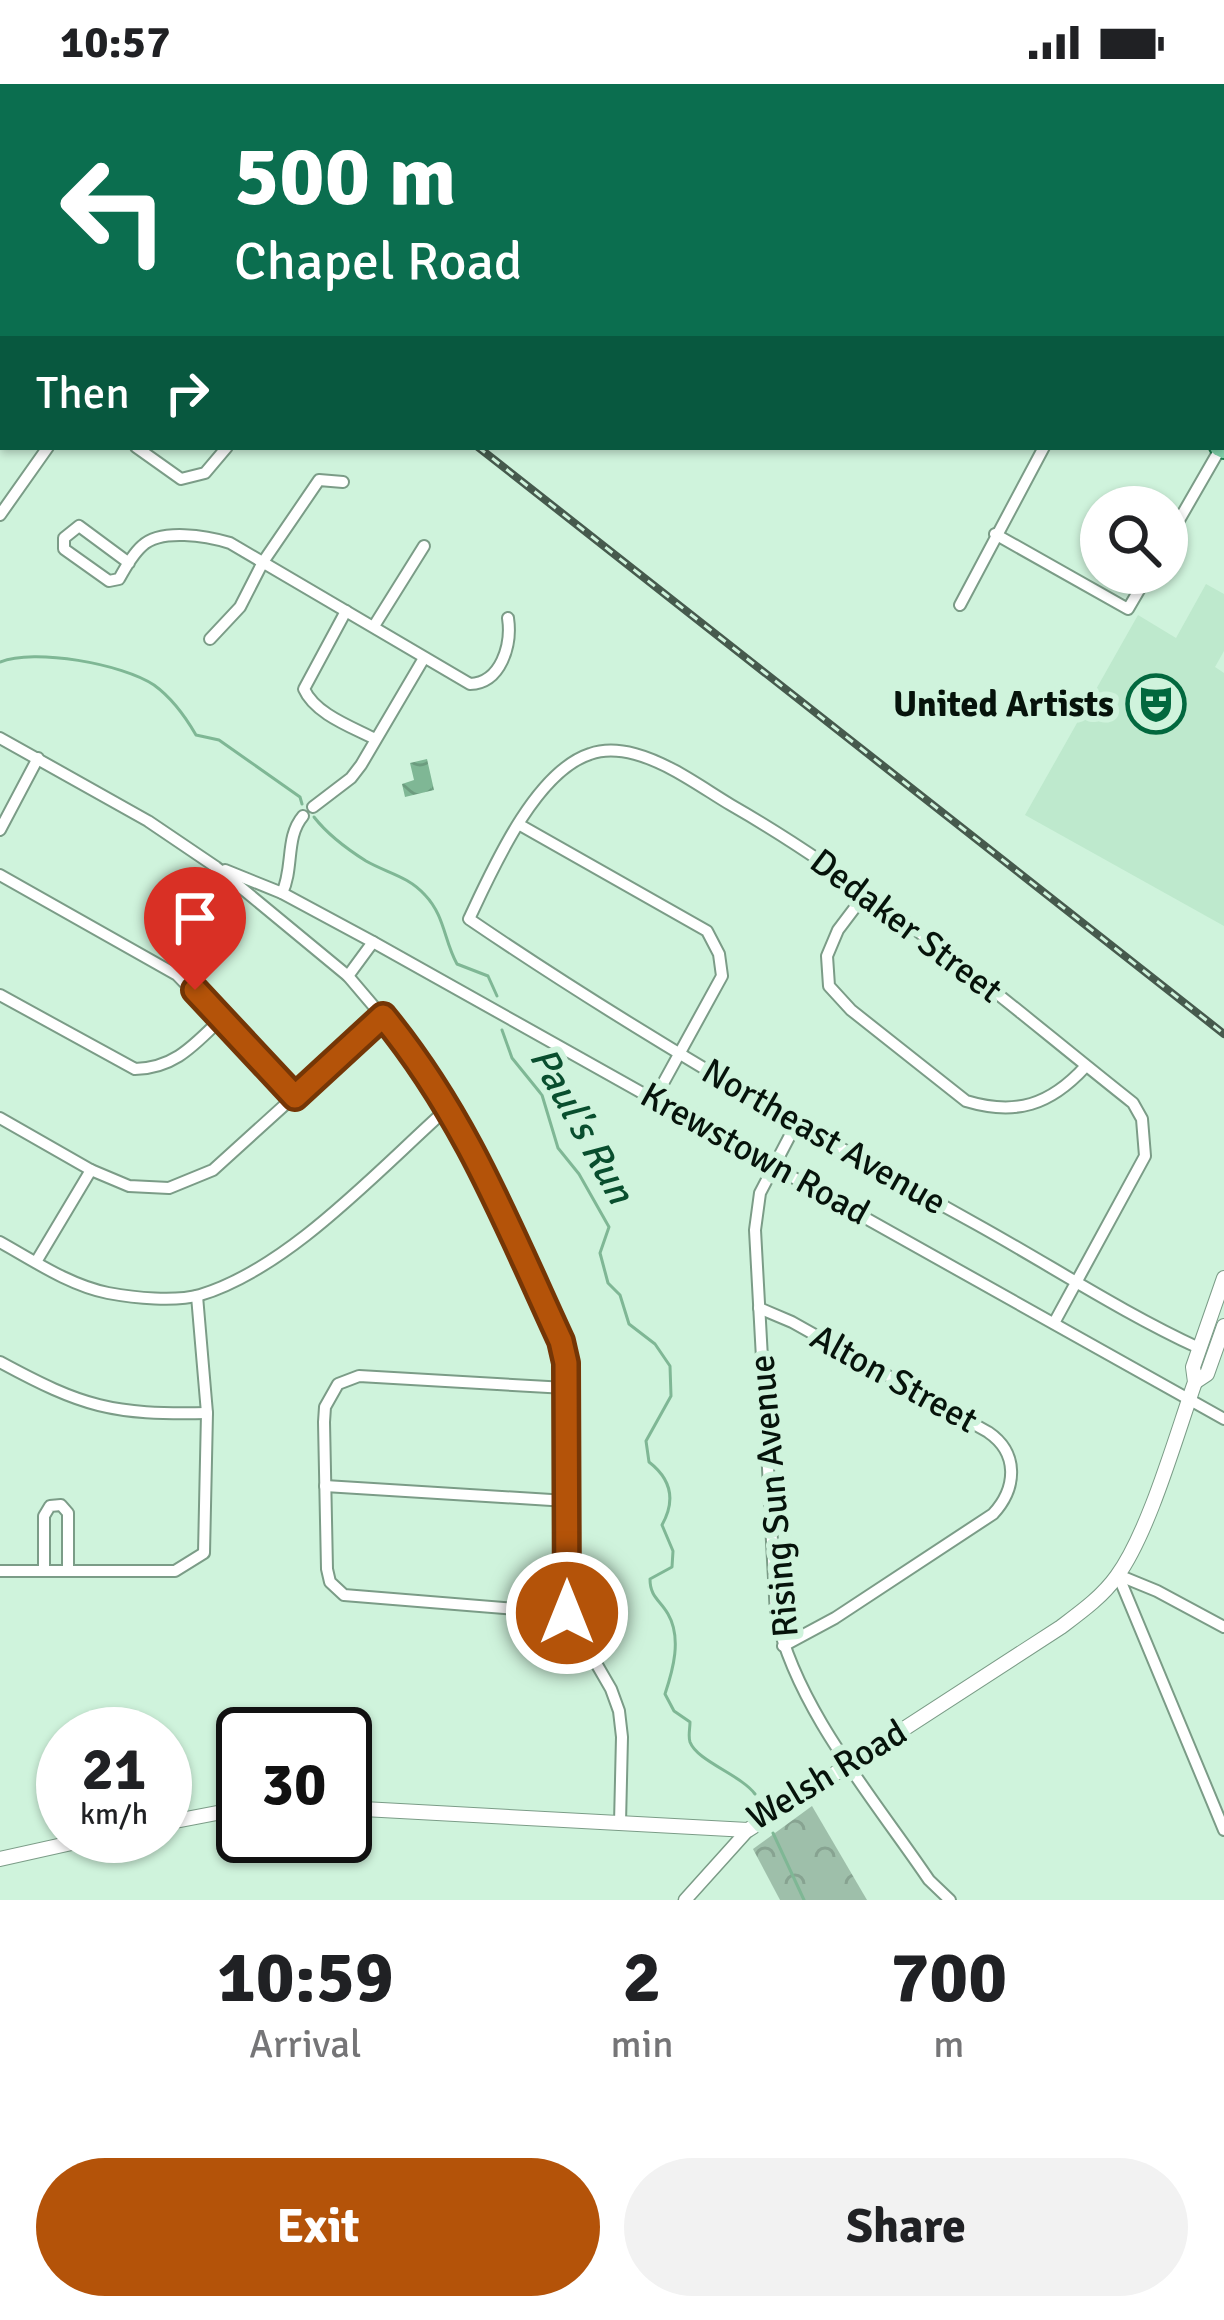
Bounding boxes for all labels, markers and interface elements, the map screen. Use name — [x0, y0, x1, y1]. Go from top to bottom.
text: 10:57 — [60, 15, 170, 70]
text: 500 m — [234, 125, 456, 229]
icon: left — [36, 132, 192, 288]
text: Chapel Road — [234, 228, 522, 295]
icon: right — [154, 360, 220, 426]
text: Then — [36, 366, 130, 421]
map controls — [1080, 486, 1188, 594]
button: search — [1080, 486, 1188, 594]
theatre icon: United Artists — [1125, 673, 1187, 735]
place label: United Artists — [893, 682, 1114, 727]
street label: Dedaker Street — [801, 839, 1011, 1013]
pin — [144, 867, 246, 990]
icon: arrive — [162, 885, 228, 951]
water label: Paul's Run — [519, 1038, 645, 1213]
street label: Northeast Avenue — [694, 1049, 954, 1225]
street label: Krewstown Road — [633, 1073, 877, 1235]
street label: Alton Street — [803, 1315, 985, 1443]
street label: Rising Sun Avenue — [739, 1353, 809, 1639]
position arrow — [504, 1550, 630, 1676]
speed limit sign: 30 — [216, 1707, 372, 1863]
street label: Welsh Road — [739, 1710, 915, 1840]
text: 21 — [82, 1733, 146, 1807]
text: km/h — [80, 1796, 148, 1833]
text: 10:59 — [217, 1933, 394, 2022]
text: 2 — [623, 1933, 661, 2022]
text: 700 — [890, 1933, 1007, 2022]
text: Arrival — [249, 2020, 361, 2068]
text: min — [611, 2020, 674, 2068]
text: m — [933, 2020, 964, 2068]
button: Exit — [36, 2158, 600, 2296]
button: Share — [624, 2158, 1188, 2296]

